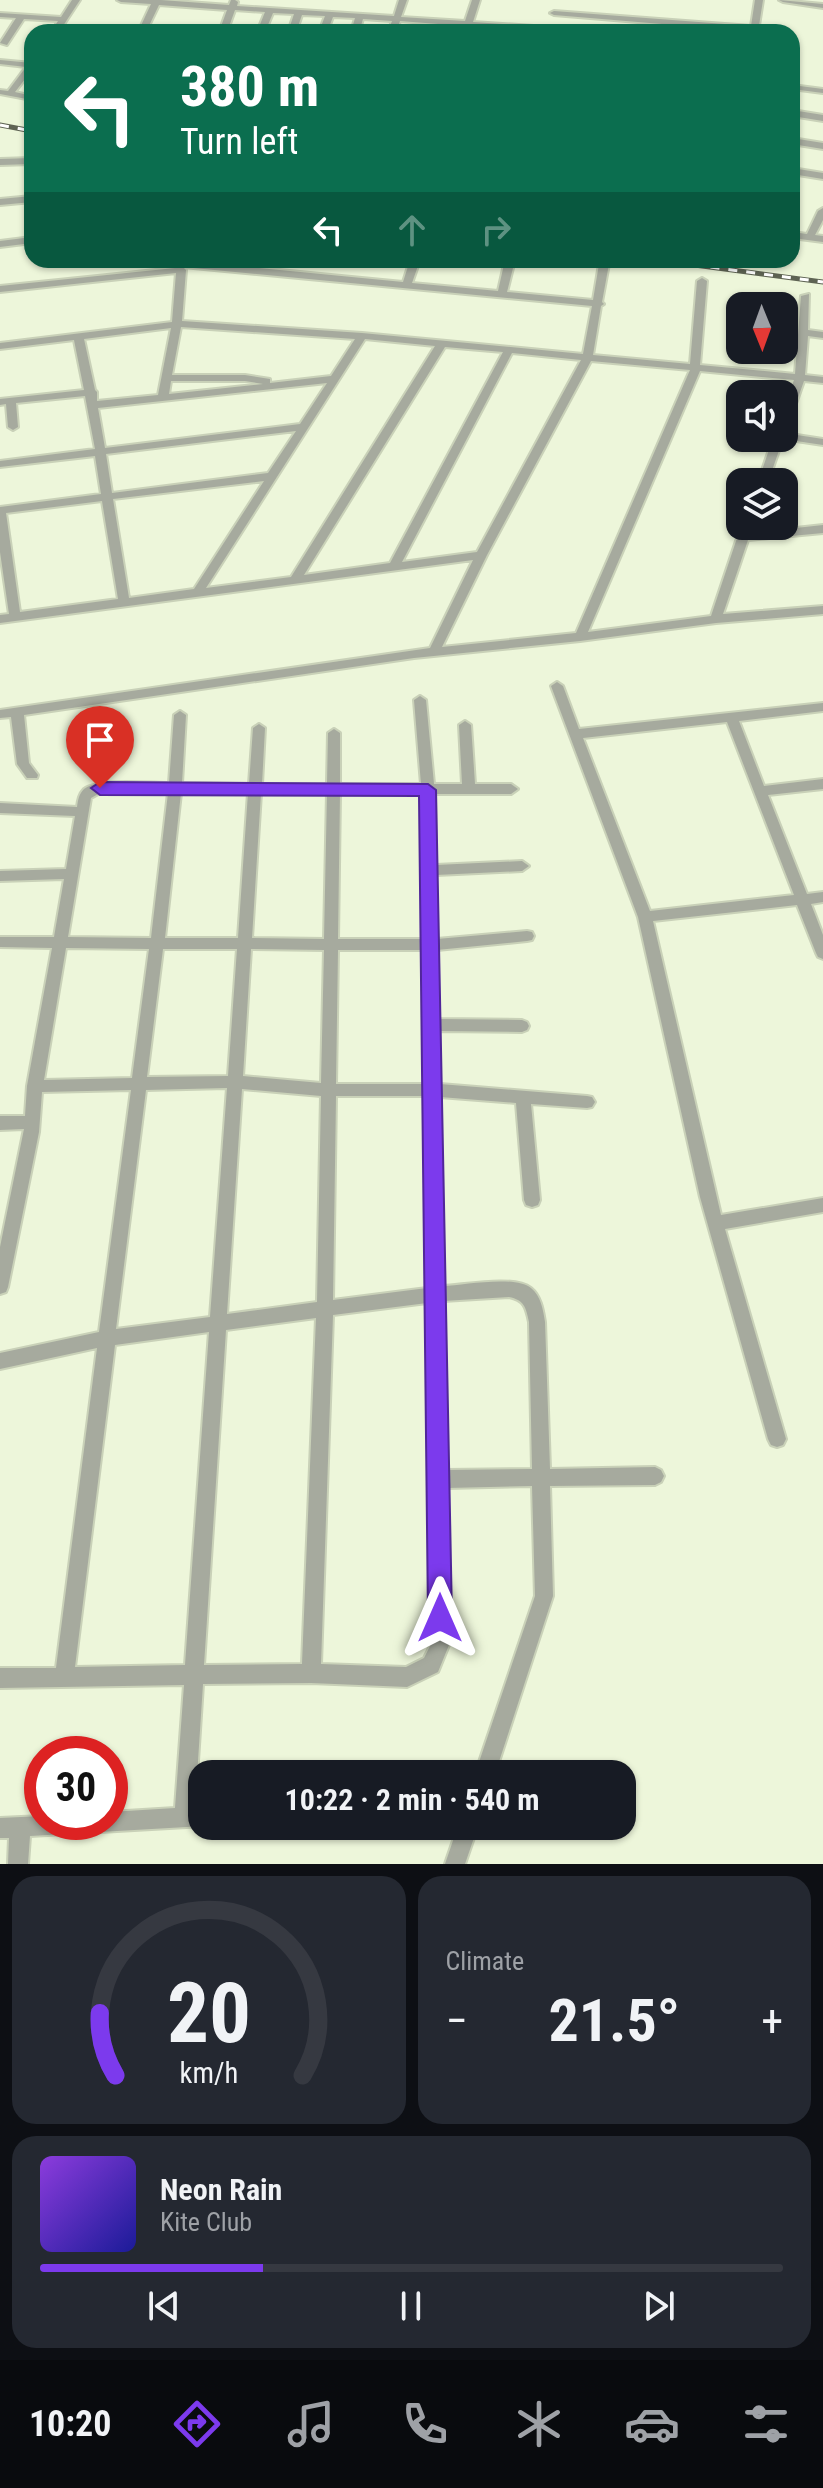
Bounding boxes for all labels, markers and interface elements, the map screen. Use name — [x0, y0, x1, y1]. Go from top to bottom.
text: 380 m — [180, 54, 319, 120]
icon: left — [48, 56, 152, 160]
text: Turn left — [180, 121, 298, 163]
icon: left — [306, 208, 350, 252]
icon: ahead — [390, 208, 434, 252]
icon: right — [474, 208, 518, 252]
north arrow — [726, 292, 798, 364]
map controls — [726, 292, 798, 540]
button: sound — [726, 380, 798, 452]
button: layers — [726, 468, 798, 540]
pin — [66, 706, 134, 788]
icon: arrive — [78, 718, 122, 762]
position arrow — [398, 1576, 482, 1660]
speed limit sign: 30 — [24, 1736, 128, 1840]
text: 10:22 · 2 min · 540 m — [285, 1782, 539, 1817]
text: Climate — [446, 1946, 524, 1976]
text: 20 — [167, 1965, 251, 2062]
text: 21.5° — [548, 1985, 680, 2056]
text: − — [446, 1995, 468, 2047]
text: + — [761, 1995, 783, 2047]
text: km/h — [179, 2056, 238, 2090]
text: Neon Rain — [160, 2172, 282, 2207]
text: Kite Club — [160, 2207, 252, 2237]
icon: previous — [142, 2284, 186, 2328]
icon: pause — [389, 2284, 433, 2328]
icon: next — [637, 2284, 681, 2328]
icon: directions — [169, 2396, 225, 2452]
icon: music — [283, 2396, 339, 2452]
icon: phone — [397, 2396, 453, 2452]
icon: climate — [511, 2396, 567, 2452]
icon: car — [624, 2396, 680, 2452]
icon: filters — [738, 2396, 794, 2452]
text: 10:20 — [29, 2403, 112, 2445]

